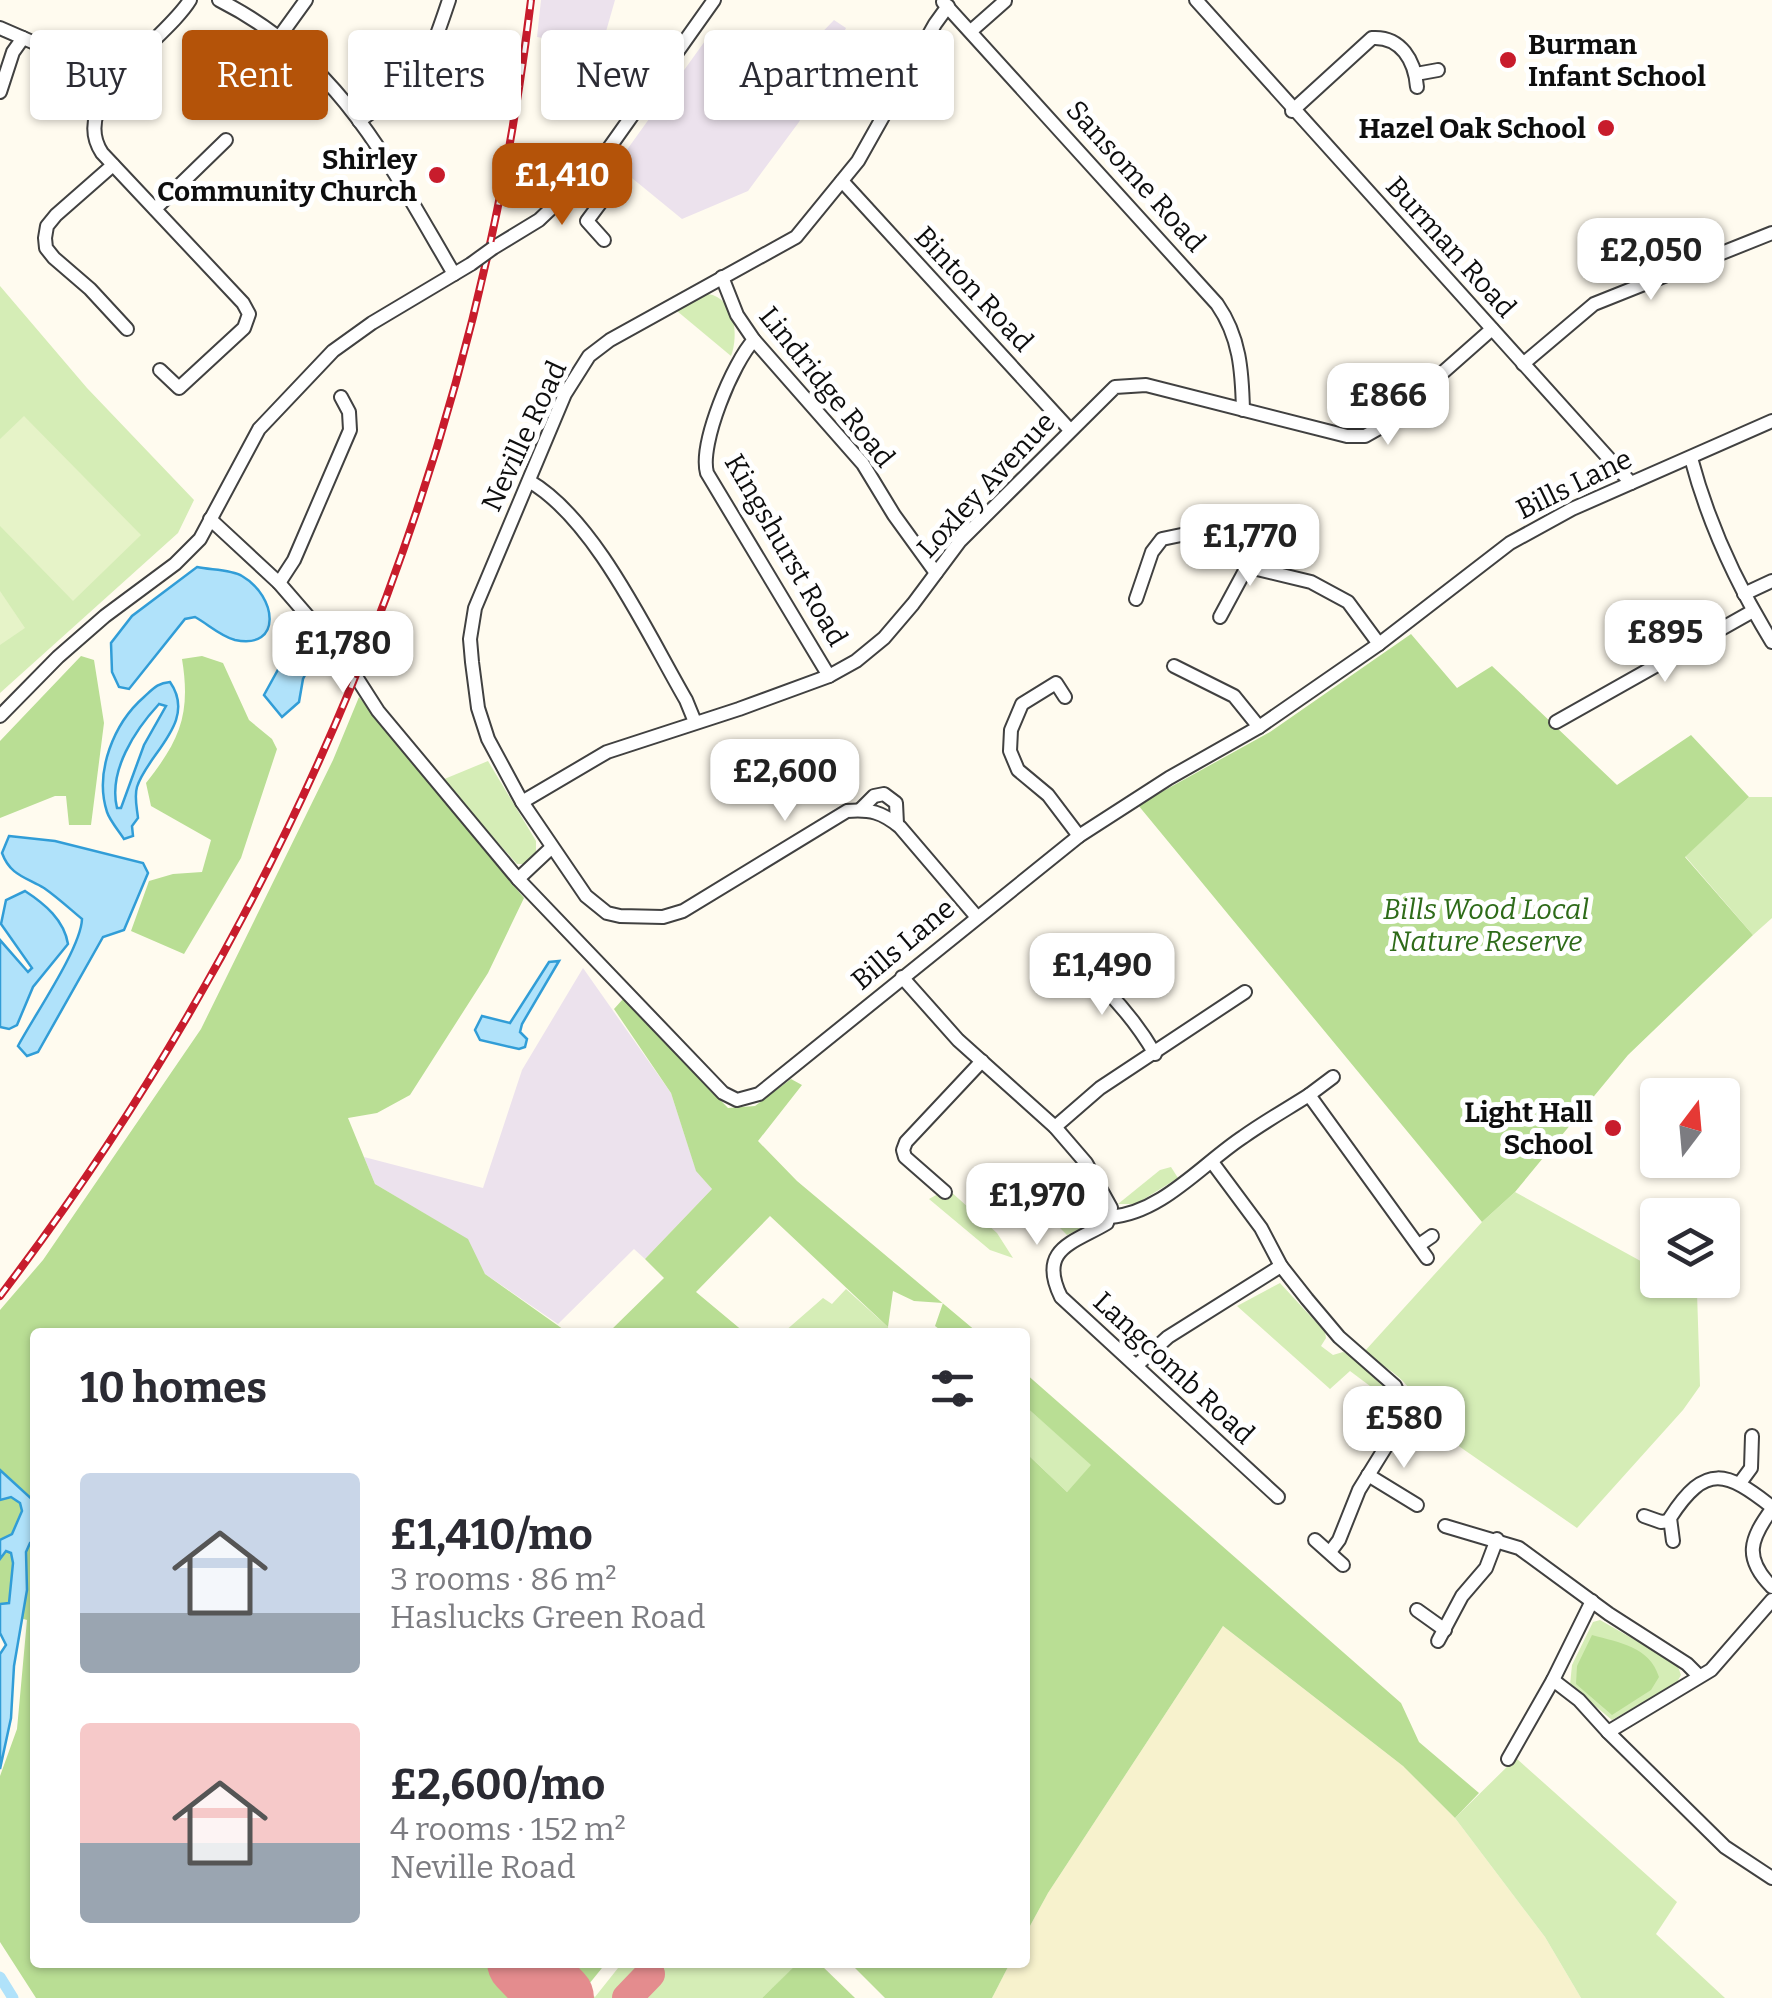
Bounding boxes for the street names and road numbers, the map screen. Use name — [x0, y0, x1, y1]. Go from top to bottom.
street label: Sansome Road — [1059, 94, 1213, 258]
street label: Burman Road — [1379, 170, 1523, 324]
street label: Binton Road — [908, 220, 1040, 358]
street label: Lindridge Road — [752, 300, 902, 474]
street label: Neville Road — [475, 355, 573, 517]
street label: Loxley Avenue — [910, 405, 1062, 565]
street label: Bills Lane — [1511, 442, 1637, 526]
street label: Kingshurst Road — [718, 448, 854, 652]
street label: Bills Lane — [845, 891, 961, 997]
street label: Langcomb Road — [1087, 1285, 1261, 1451]

